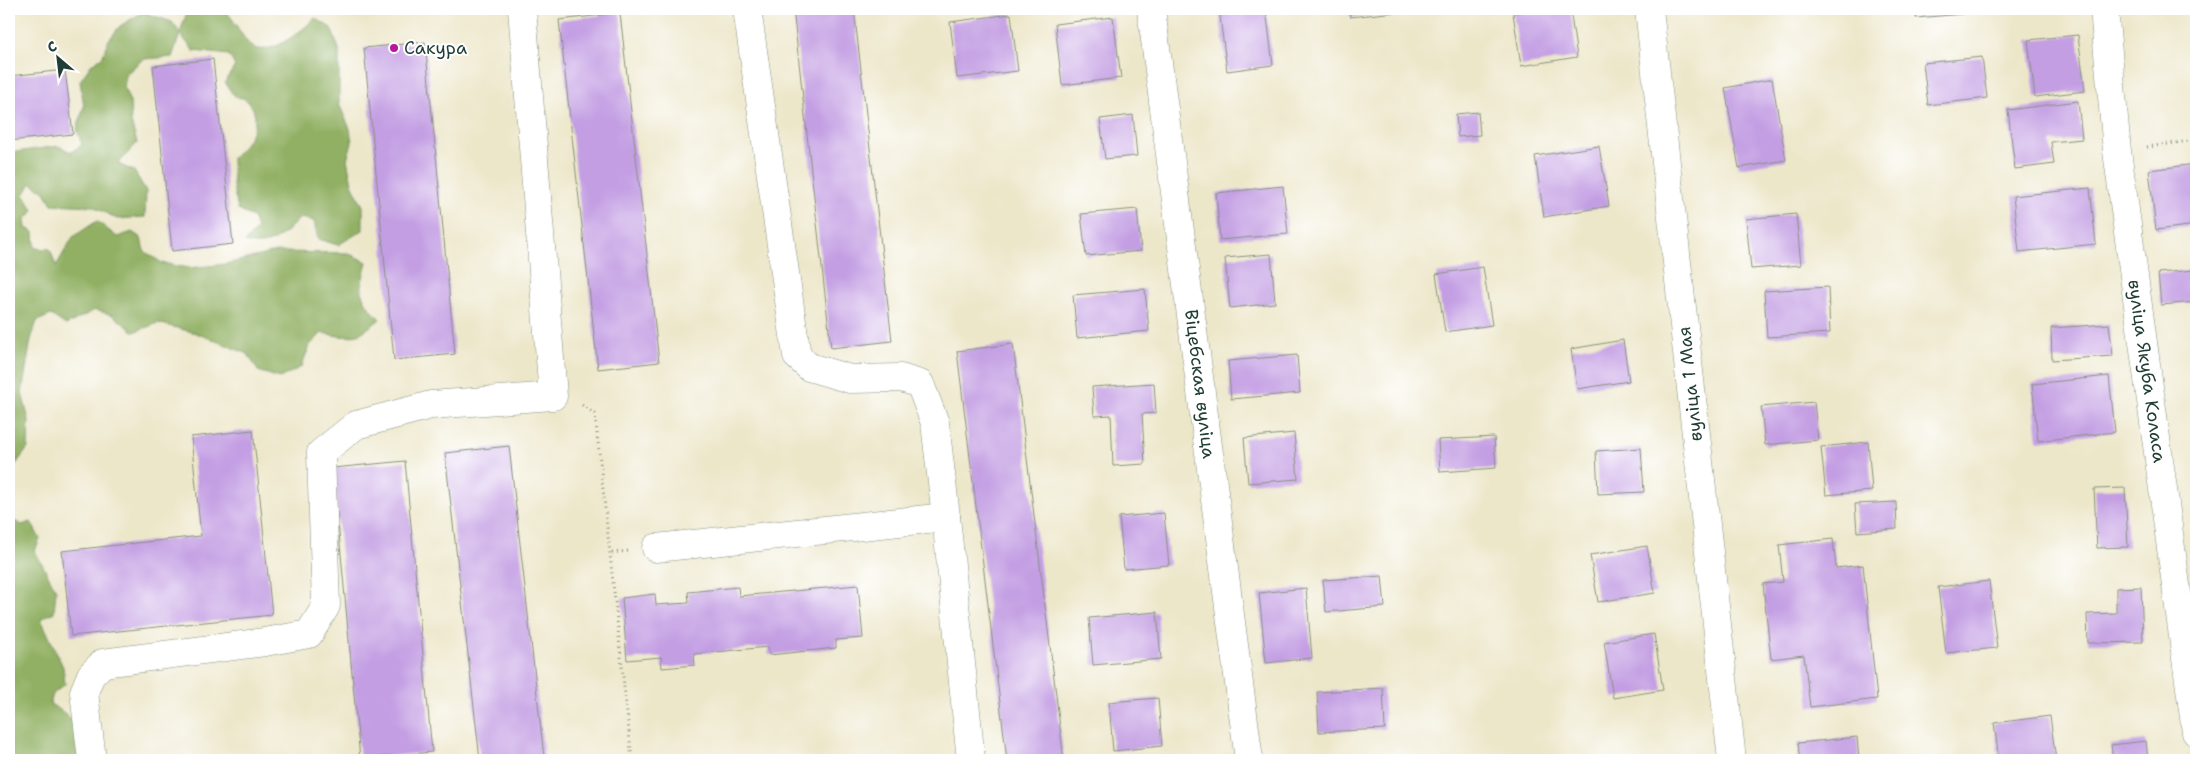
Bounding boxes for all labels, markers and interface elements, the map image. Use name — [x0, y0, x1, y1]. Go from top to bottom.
north arrow — [32, 32, 82, 82]
place label: Сакура — [404, 36, 467, 60]
text: С — [44, 37, 60, 56]
marker: Сакура — [388, 42, 400, 54]
street label: вуліца Якуба Коласа — [2122, 278, 2172, 464]
street label: Віцебская вуліца — [1179, 308, 1221, 460]
street label: вуліца 1 Мая — [1672, 325, 1708, 443]

